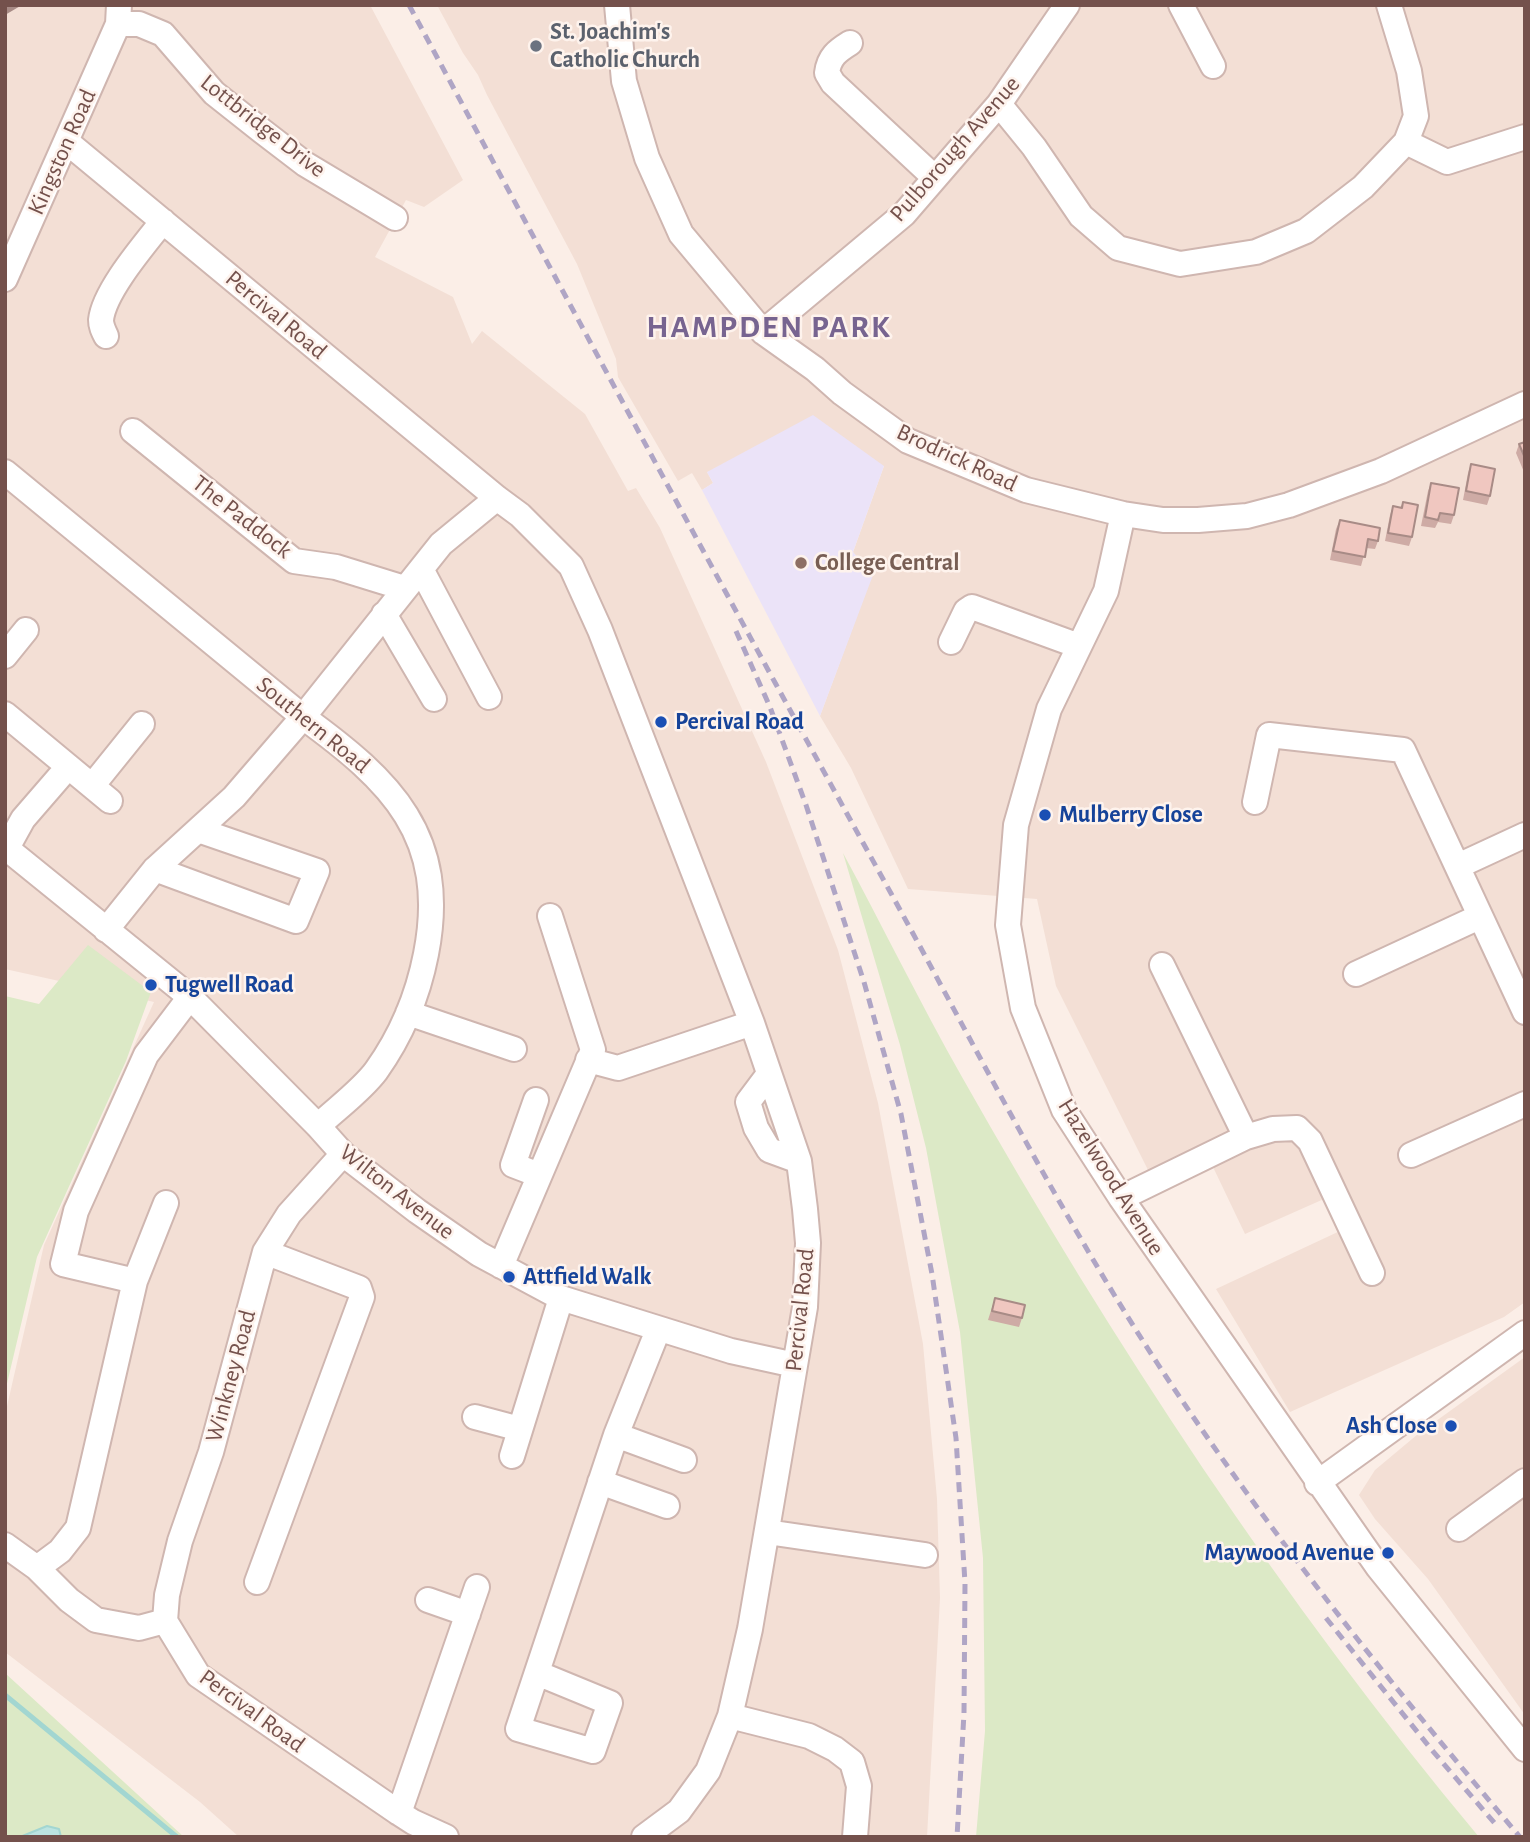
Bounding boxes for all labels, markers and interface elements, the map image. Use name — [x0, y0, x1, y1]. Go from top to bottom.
place label: St. Joachim's Catholic Church — [550, 18, 700, 74]
marker: St. Joachim's Catholic Church — [528, 38, 544, 54]
street label: Lottbridge Drive — [194, 68, 332, 184]
street label: Pulborough Avenue — [884, 70, 1026, 228]
street label: Kingston Road — [21, 85, 103, 219]
street label: Percival Road — [219, 264, 333, 366]
district label: HAMPDEN PARK — [648, 308, 890, 346]
street label: Brodrick Road — [892, 417, 1022, 499]
street label: The Paddock — [186, 469, 298, 565]
place label: College Central — [815, 549, 960, 577]
marker: College Central — [793, 555, 809, 571]
street label: Southern Road — [250, 670, 376, 780]
place label: Percival Road — [675, 708, 804, 736]
marker: Percival Road — [653, 714, 669, 730]
place label: Mulberry Close — [1059, 801, 1203, 829]
marker: Mulberry Close — [1037, 807, 1053, 823]
place label: Tugwell Road — [165, 971, 294, 999]
marker: Tugwell Road — [143, 977, 159, 993]
street label: Hazelwood Avenue — [1051, 1093, 1171, 1261]
street label: Wilton Avenue — [334, 1138, 460, 1246]
street label: Percival Road — [779, 1247, 821, 1373]
place label: Attfield Walk — [523, 1263, 651, 1291]
marker: Attfield Walk — [501, 1269, 517, 1285]
street label: Winkney Road — [199, 1307, 263, 1445]
place label: Ash Close — [1346, 1412, 1437, 1440]
marker: Ash Close — [1443, 1418, 1459, 1434]
place label: Maywood Avenue — [1204, 1539, 1374, 1567]
marker: Maywood Avenue — [1380, 1545, 1396, 1561]
street label: Percival Road — [193, 1663, 311, 1759]

